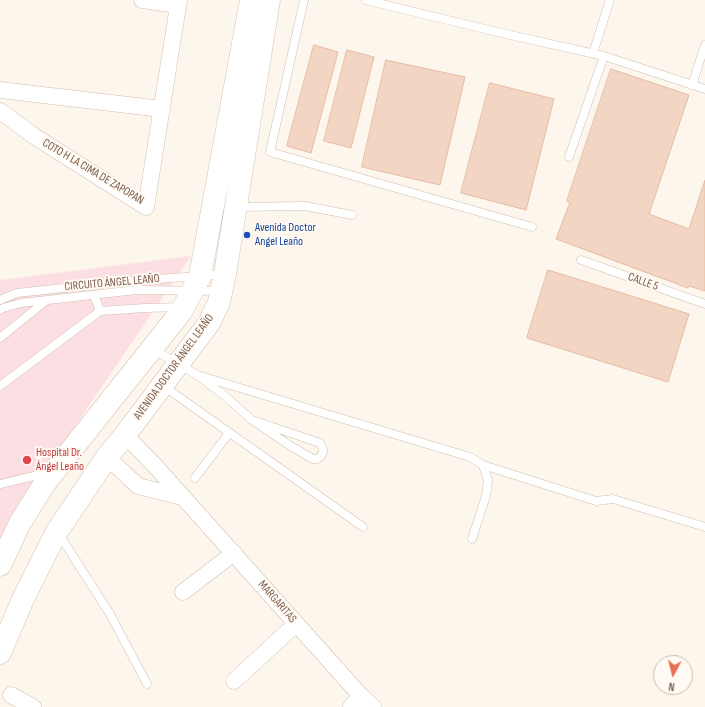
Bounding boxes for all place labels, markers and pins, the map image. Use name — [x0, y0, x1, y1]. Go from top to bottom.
place label: Avenida Doctor Angel Leaño — [255, 221, 316, 249]
marker: Avenida Doctor Angel Leaño — [242, 230, 252, 240]
place label: Hospital Dr. Ángel Leaño — [36, 446, 84, 474]
marker: Hospital Dr. Ángel Leaño — [21, 454, 33, 466]

